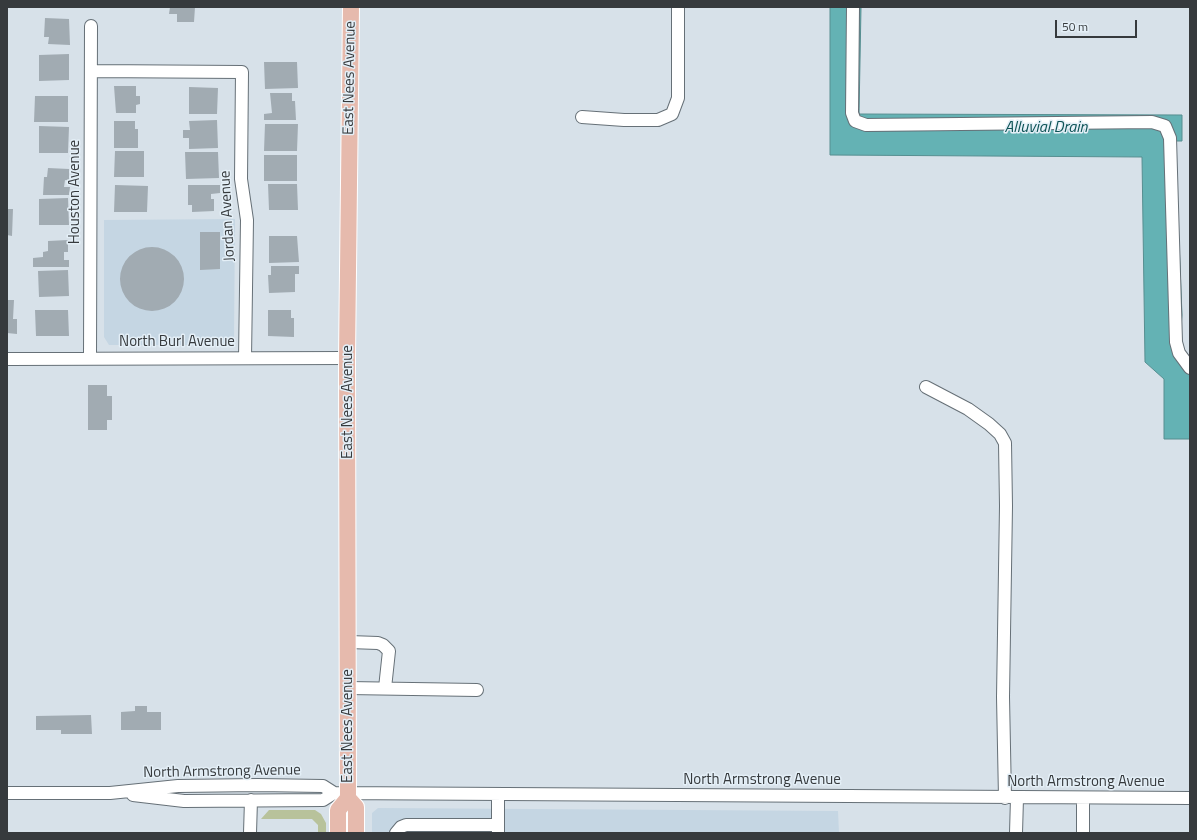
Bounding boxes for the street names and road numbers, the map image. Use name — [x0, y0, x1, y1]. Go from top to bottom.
street label: East Nees Avenue — [340, 21, 360, 135]
street label: Houston Avenue — [66, 140, 84, 244]
street label: Jordan Avenue — [217, 170, 239, 262]
street label: North Burl Avenue — [119, 333, 235, 351]
street label: East Nees Avenue — [339, 345, 357, 459]
street label: East Nees Avenue — [339, 669, 357, 783]
street label: North Armstrong Avenue — [143, 762, 301, 782]
street label: North Armstrong Avenue — [683, 771, 841, 789]
street label: North Armstrong Avenue — [1007, 773, 1165, 791]

